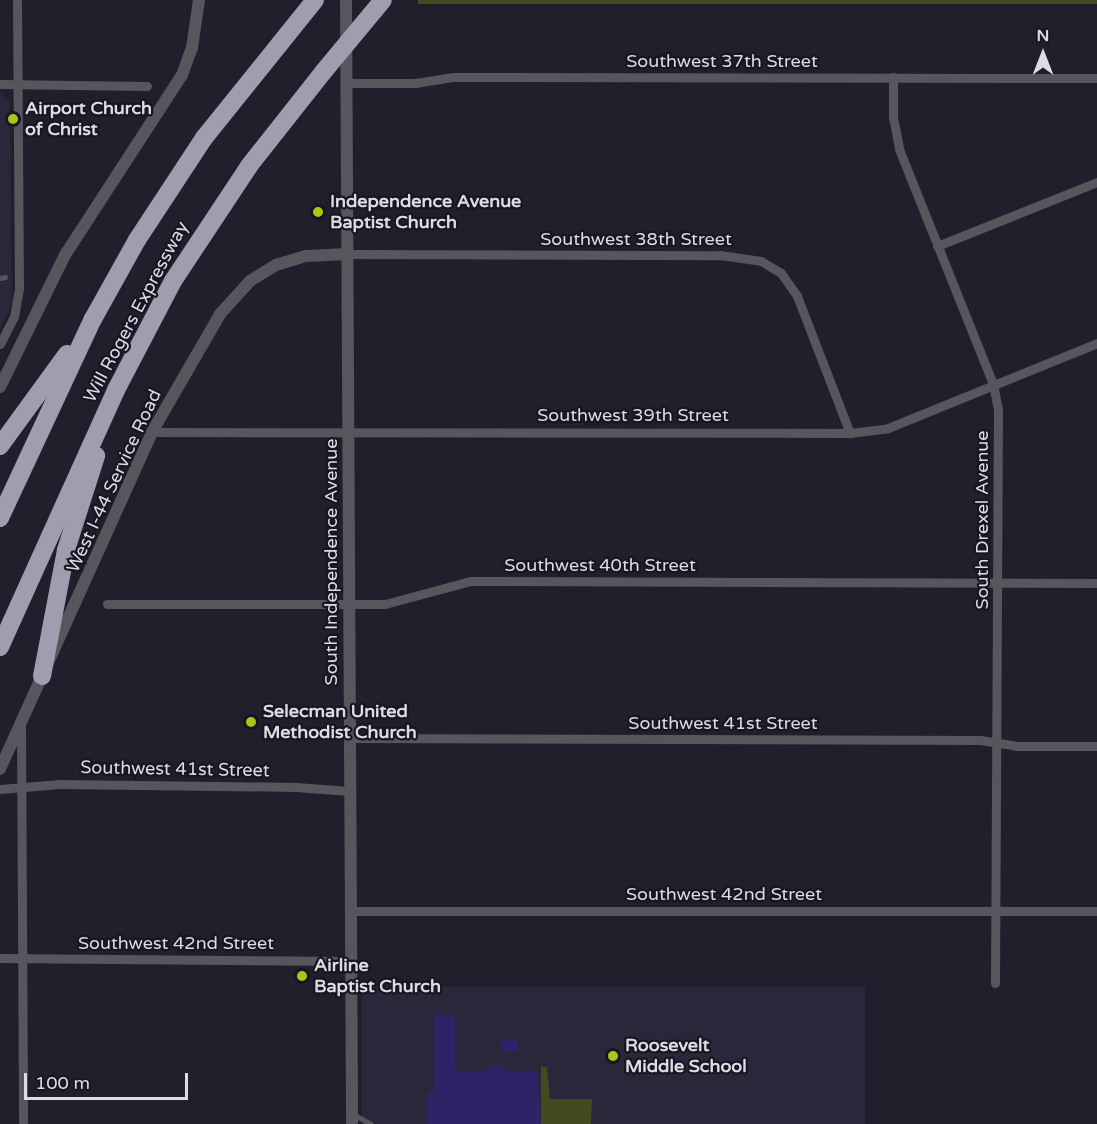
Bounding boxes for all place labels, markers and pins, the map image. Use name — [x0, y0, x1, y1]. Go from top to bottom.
place label: Airport Church of Christ — [25, 98, 152, 140]
marker: Airport Church of Christ — [6, 112, 20, 126]
place label: Independence Avenue Baptist Church — [330, 191, 521, 234]
marker: Independence Avenue Baptist Church — [311, 205, 325, 219]
place label: Selecman United Methodist Church — [263, 701, 417, 744]
marker: Selecman United Methodist Church — [244, 715, 258, 729]
place label: Airline Baptist Church — [314, 955, 441, 998]
marker: Airline Baptist Church — [295, 969, 309, 983]
place label: Roosevelt Middle School — [625, 1035, 747, 1078]
marker: Roosevelt Middle School — [606, 1049, 620, 1063]

